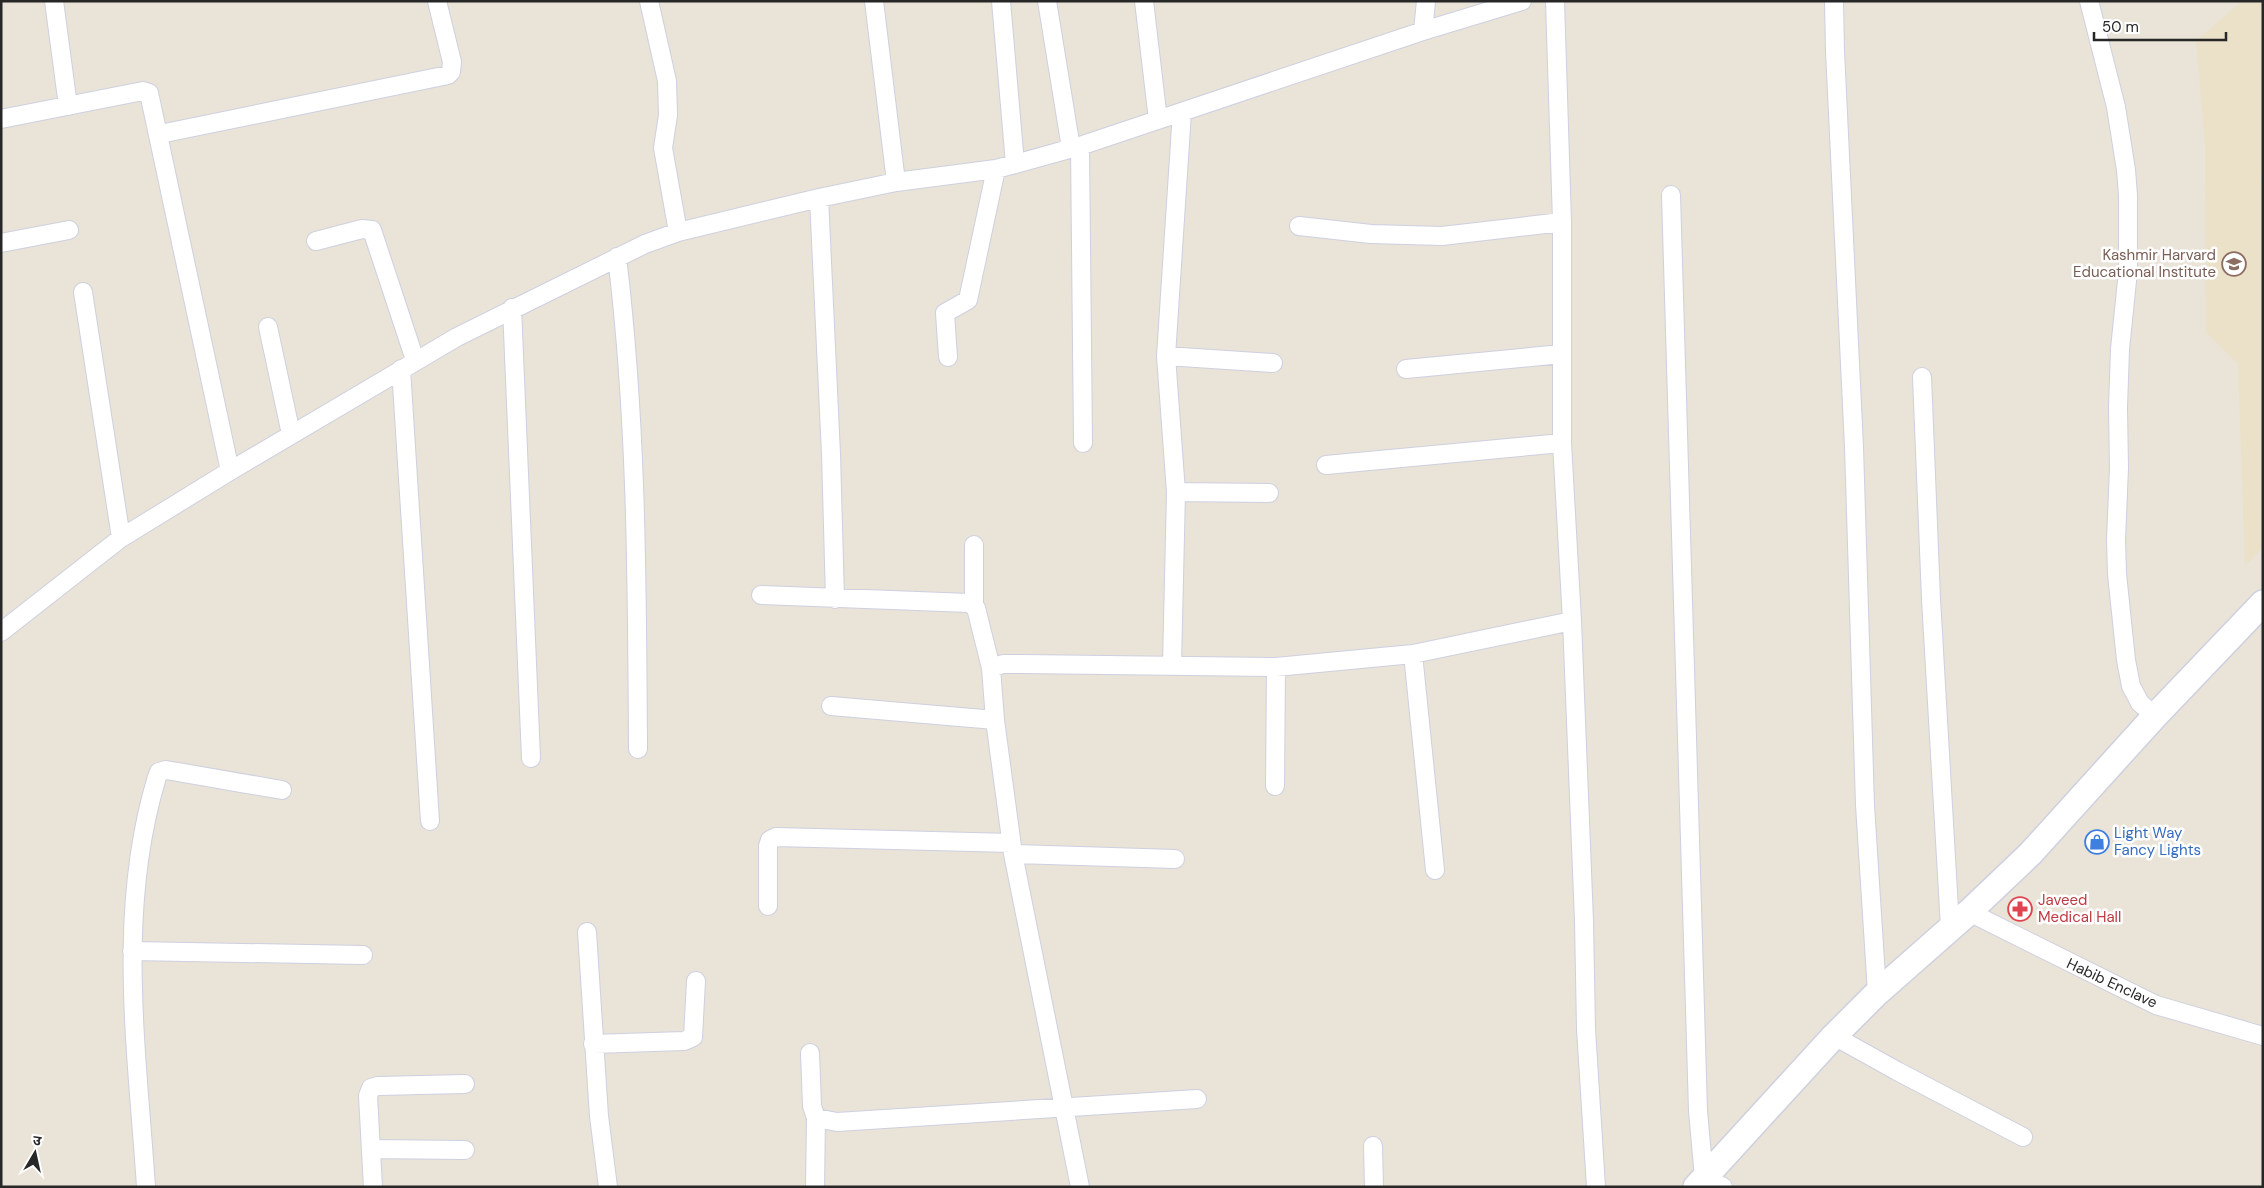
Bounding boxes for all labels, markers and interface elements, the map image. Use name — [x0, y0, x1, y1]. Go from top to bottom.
scale bar — [2094, 10, 2226, 42]
text: 50 m — [2102, 17, 2139, 37]
place label: Kashmir Harvard Educational Institute — [2073, 245, 2216, 282]
school or university icon: Kashmir Harvard Educational Institute — [2221, 251, 2247, 277]
place label: Light Way Fancy Lights — [2114, 823, 2201, 860]
shop icon: Light Way Fancy Lights — [2084, 829, 2110, 855]
place label: Javeed Medical Hall — [2038, 890, 2121, 927]
pharmacy icon: Javeed Medical Hall — [2007, 896, 2033, 922]
street label: Habib Enclave — [2064, 953, 2160, 1013]
north arrow — [10, 1128, 60, 1178]
text: उ — [32, 1131, 43, 1150]

